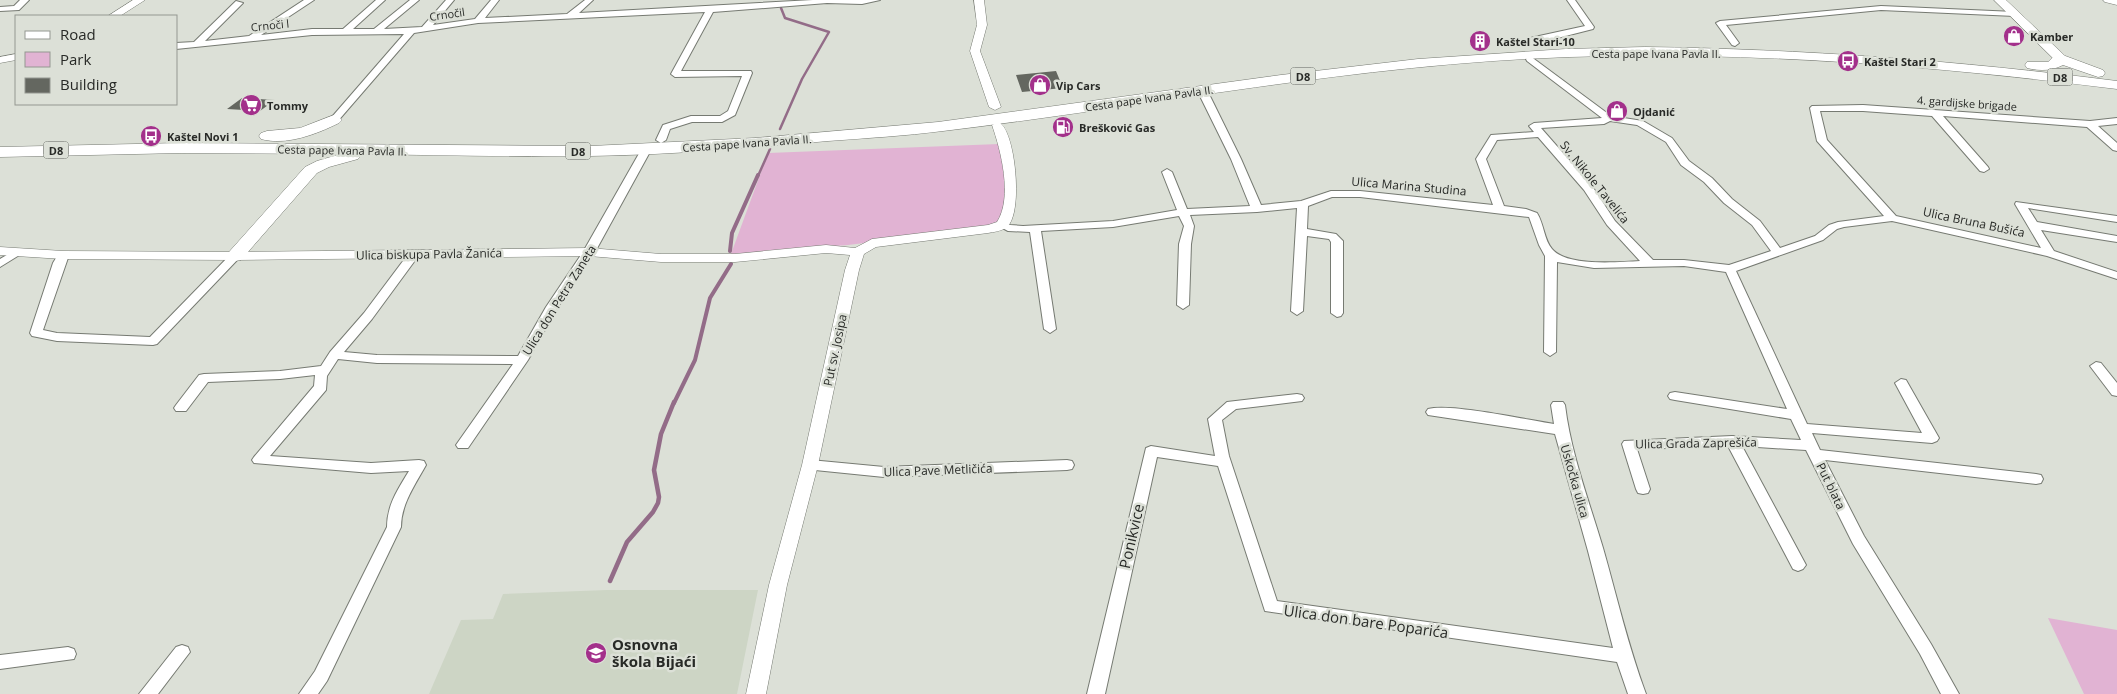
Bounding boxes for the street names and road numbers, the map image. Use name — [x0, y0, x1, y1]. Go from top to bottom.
street label: Crnočil — [428, 4, 466, 24]
street label: Crnoči l — [250, 16, 290, 34]
street label: Cesta pape Ivana Pavla II. — [1591, 46, 1721, 61]
road number: D8 — [1290, 68, 1316, 84]
road number: D8 — [2048, 68, 2072, 86]
street label: Cesta pape Ivana Pavla II. — [1084, 82, 1214, 114]
street label: 4. gardijske brigade — [1917, 92, 2017, 114]
street label: Cesta pape Ivana Pavla II. — [682, 131, 812, 155]
street label: Sv. Nikole Tavelića — [1556, 137, 1634, 227]
street label: Cesta pape Ivana Pavla II. — [277, 141, 407, 159]
road number: D8 — [44, 142, 68, 158]
road number: D8 — [566, 142, 590, 160]
street label: Ulica Marina Studina — [1351, 172, 1467, 200]
street label: Ulica Bruna Bušića — [1921, 203, 2027, 241]
street label: Ulica don Petra Zaneta — [518, 242, 600, 358]
street label: Ulica biskupa Pavla Žanića — [356, 244, 502, 264]
street label: Put sv. Josipa — [819, 312, 851, 388]
street label: Ulica Grada Zaprešića — [1635, 433, 1757, 453]
street label: Uskočka ulica — [1556, 442, 1594, 520]
street label: Ulica Pave Metličića — [883, 460, 993, 480]
street label: Put blata — [1812, 460, 1850, 512]
street label: Ponikvice — [1114, 502, 1148, 570]
street label: Ulica don bare Poparića — [1282, 600, 1450, 642]

